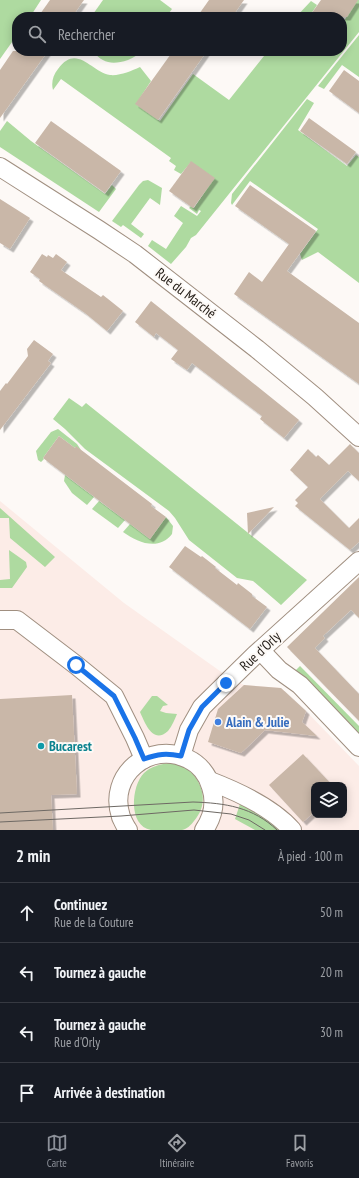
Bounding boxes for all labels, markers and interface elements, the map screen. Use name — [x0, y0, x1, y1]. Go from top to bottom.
search box — [12, 12, 347, 56]
icon: search — [26, 23, 48, 45]
text: Rechercher — [58, 25, 115, 44]
street label: Rue du Marché — [152, 264, 220, 322]
street label: Rue d'Orly — [236, 627, 285, 675]
route start — [67, 656, 85, 674]
route end — [217, 674, 235, 692]
place label: Alain & Julie — [225, 713, 290, 731]
marker: Alain & Julie — [213, 717, 223, 727]
place label: Bucarest — [49, 737, 92, 755]
marker: Bucarest — [36, 741, 46, 751]
map controls — [311, 782, 347, 818]
button: layers — [311, 782, 347, 818]
text: 2 min — [16, 845, 50, 867]
text: À pied · 100 m — [278, 848, 343, 865]
text: Continuez — [54, 895, 107, 914]
icon: ahead — [16, 902, 38, 924]
text: 50 m — [320, 904, 343, 921]
text: Rue de la Couture — [54, 914, 134, 931]
icon: left — [16, 962, 38, 984]
text: Tournez à gauche — [54, 963, 146, 982]
text: 20 m — [320, 964, 343, 981]
text: Tournez à gauche — [54, 1015, 146, 1034]
icon: left — [16, 1022, 38, 1044]
text: 30 m — [320, 1024, 343, 1041]
text: Rue d'Orly — [54, 1034, 100, 1051]
icon: arrive — [16, 1082, 38, 1104]
text: Arrivée à destination — [54, 1083, 165, 1102]
tab: Carte — [46, 1132, 68, 1170]
tab: Itinéraire — [160, 1132, 194, 1170]
tab: Favoris — [286, 1132, 313, 1170]

